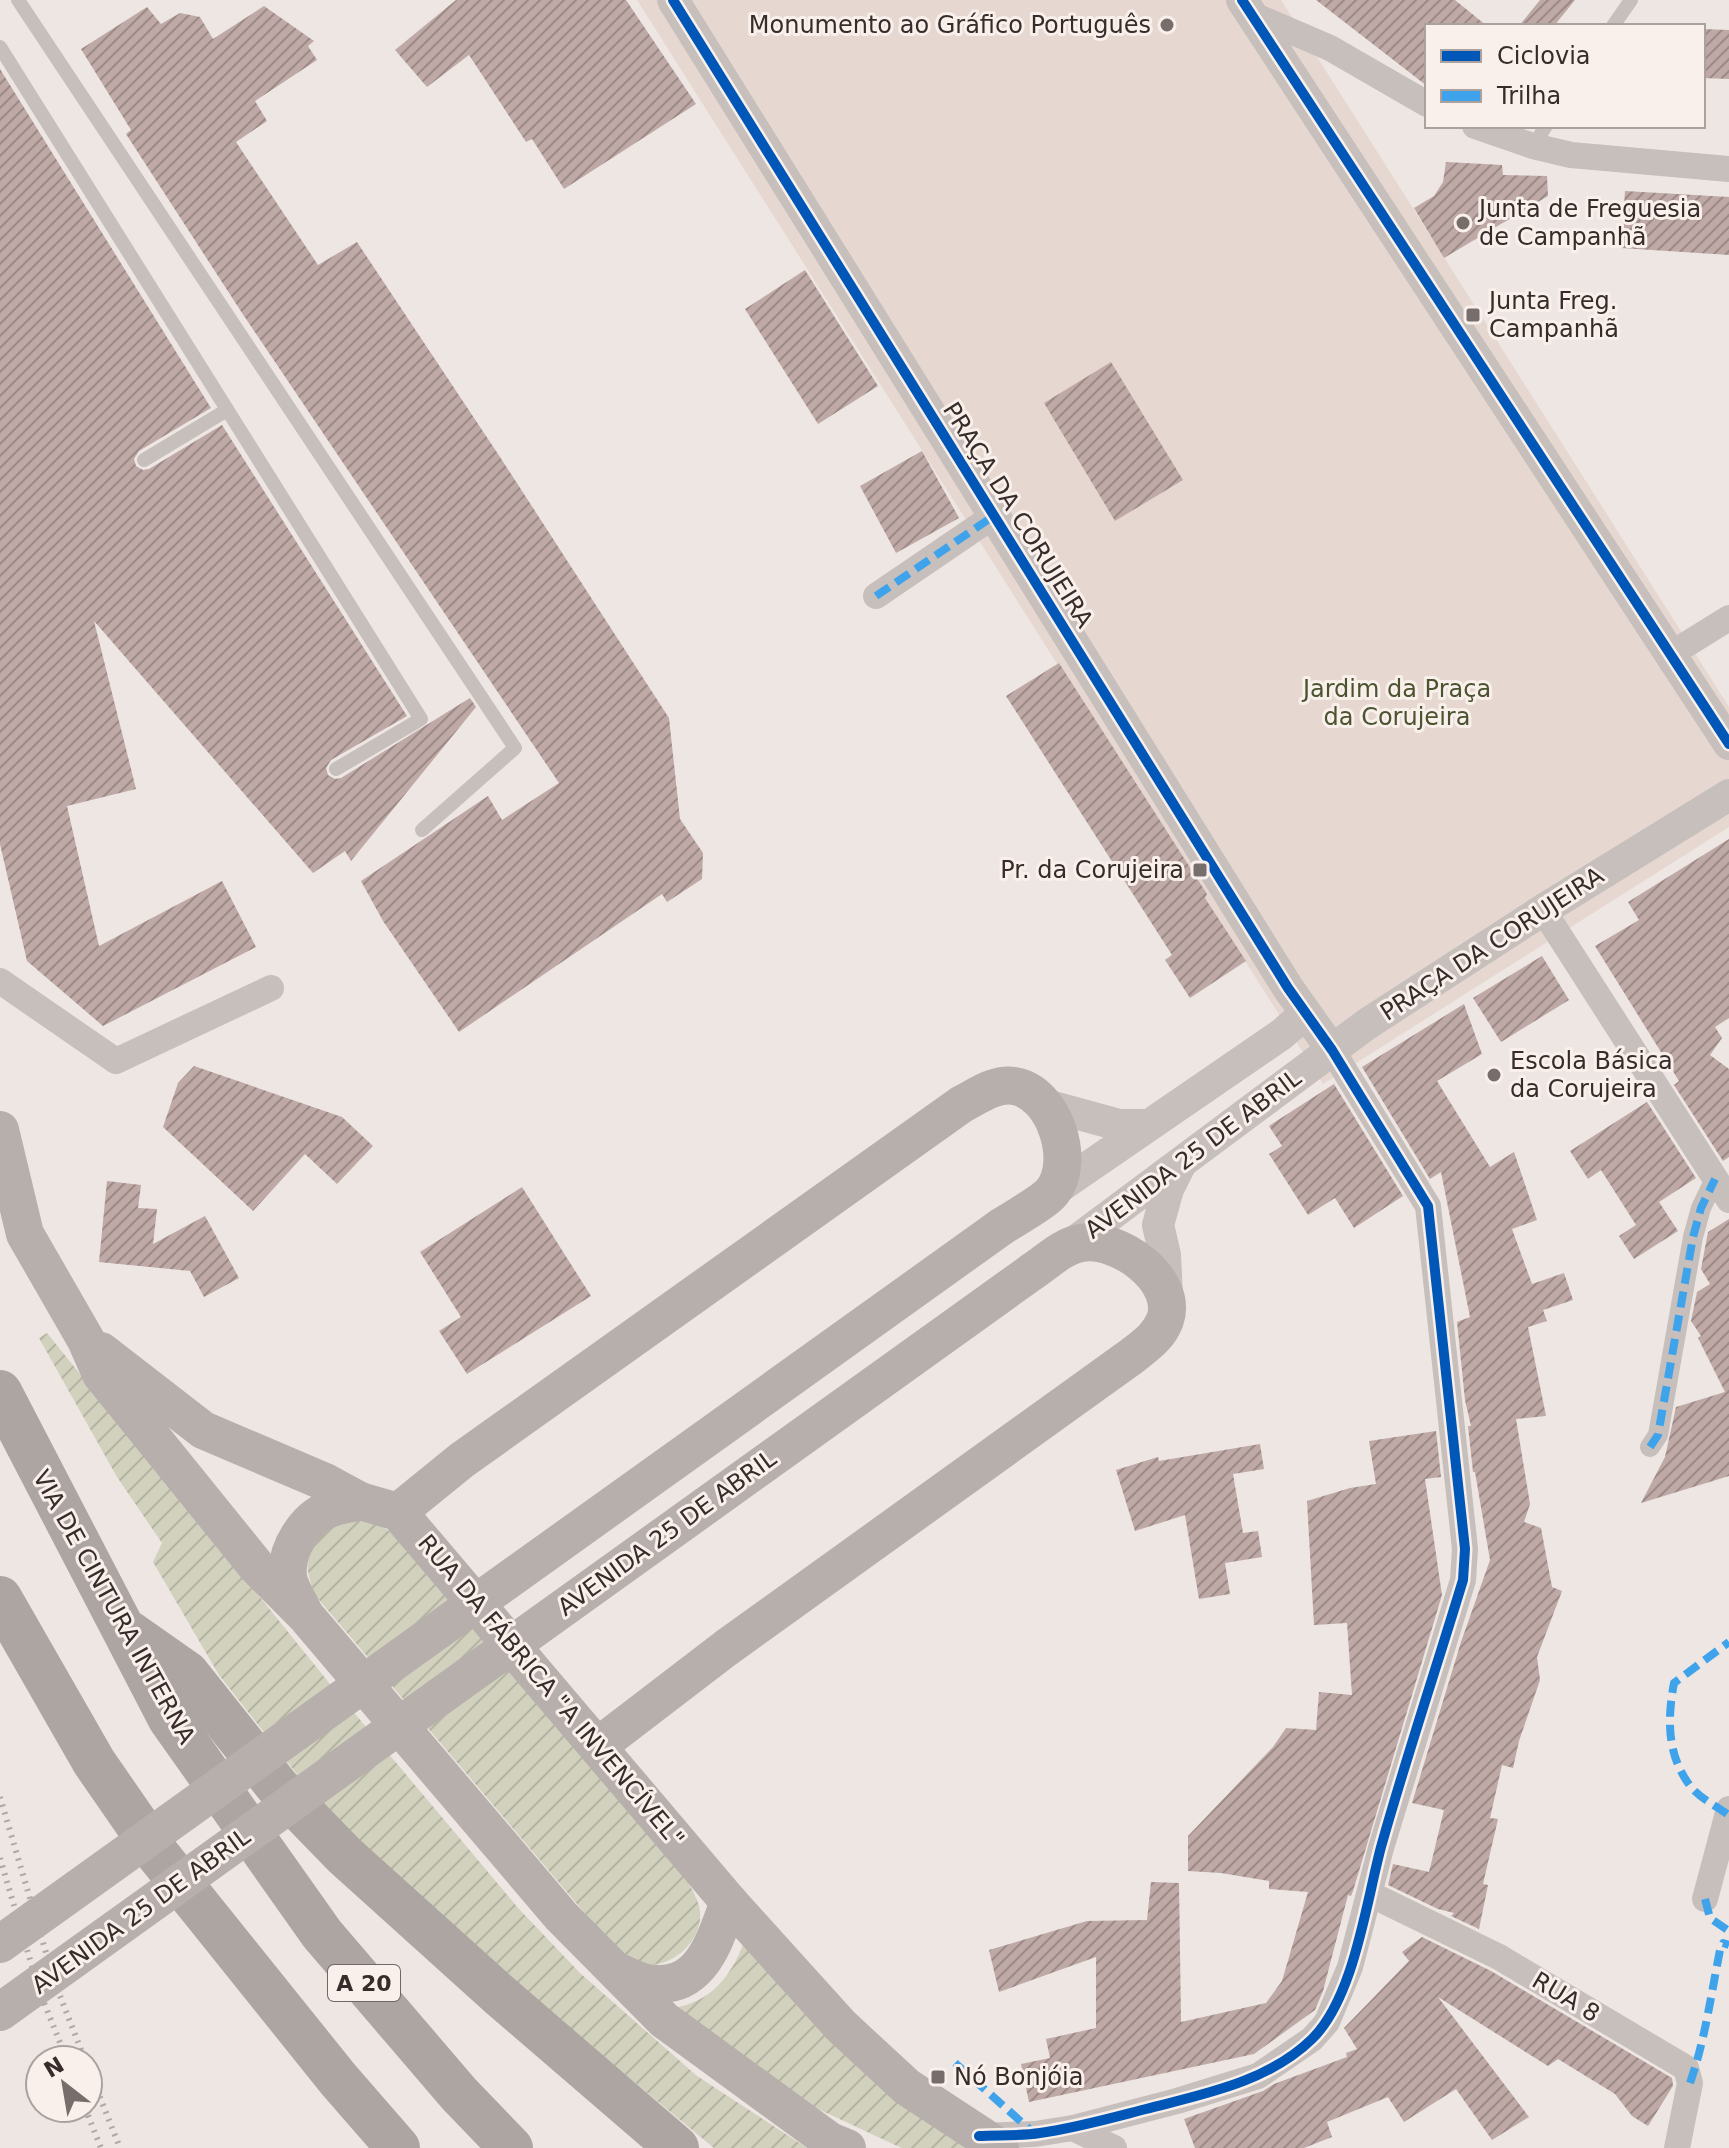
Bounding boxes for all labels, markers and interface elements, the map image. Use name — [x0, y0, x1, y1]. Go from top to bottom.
place label: Monumento ao Gráfico Português — [749, 11, 1151, 39]
marker: Monumento ao Gráfico Português — [1158, 16, 1176, 34]
legend — [1425, 24, 1705, 128]
text: Ciclovia — [1497, 42, 1591, 70]
text: Trilha — [1496, 82, 1561, 110]
place label: Junta de Freguesia de Campanhã — [1477, 195, 1701, 251]
marker: Junta de Freguesia de Campanhã — [1454, 214, 1472, 232]
place label: Junta Freg. Campanhã — [1487, 287, 1619, 343]
marker: Junta Freg. Campanhã — [1464, 306, 1482, 324]
street label: PRAÇA DA CORUJEIRA — [937, 397, 1099, 633]
park label: Jardim da Praça da Corujeira — [1301, 675, 1491, 731]
place label: Pr. da Corujeira — [1000, 856, 1184, 884]
marker: Pr. da Corujeira — [1191, 861, 1209, 879]
street label: PRAÇA DA CORUJEIRA — [1375, 861, 1609, 1027]
place label: Escola Básica da Corujeira — [1510, 1047, 1673, 1103]
street label: AVENIDA 25 DE ABRIL — [1080, 1063, 1307, 1244]
marker: Escola Básica da Corujeira — [1485, 1066, 1503, 1084]
street label: AVENIDA 25 DE ABRIL — [552, 1444, 782, 1622]
street label: VIA DE CINTURA INTERNA — [27, 1465, 201, 1749]
street label: RUA DA FÁBRICA "A INVENCÍVEL" — [412, 1529, 691, 1853]
street label: AVENIDA 25 DE ABRIL — [26, 1822, 256, 2000]
road number: A 20 — [328, 1965, 400, 2001]
street label: RUA 8 — [1527, 1966, 1605, 2028]
north arrow — [24, 2044, 104, 2124]
text: N — [40, 2052, 68, 2083]
place label: Nó Bonjóia — [954, 2063, 1083, 2091]
marker: Nó Bonjóia — [929, 2068, 947, 2086]

